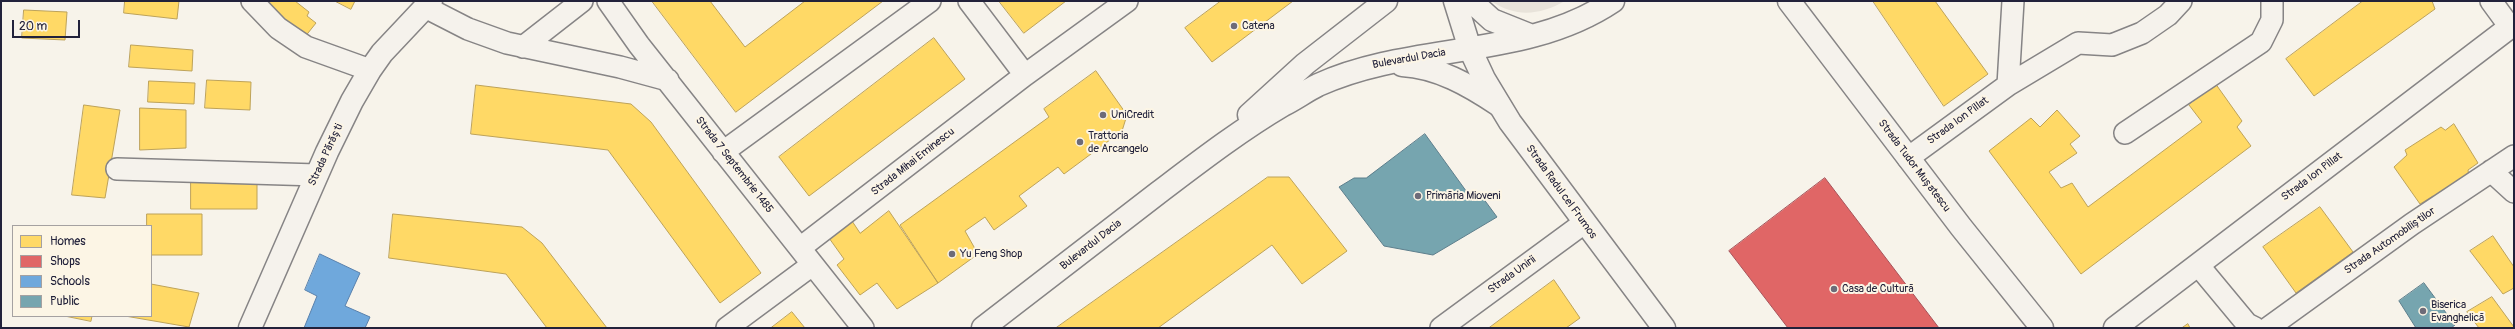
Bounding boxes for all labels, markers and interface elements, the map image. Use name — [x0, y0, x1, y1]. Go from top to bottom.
scale bar — [14, 12, 82, 38]
text: 20 m — [19, 19, 47, 34]
place label: Catena — [1242, 19, 1275, 33]
marker: Catena — [1229, 21, 1239, 31]
street label: Bulevardul Dacia — [1371, 46, 1447, 72]
street label: Strada Ion Pillat — [1925, 94, 1991, 148]
place label: UniCredit — [1111, 108, 1154, 122]
marker: UniCredit — [1098, 110, 1108, 120]
street label: Strada 7 Septembrie 1485 — [692, 114, 776, 216]
street label: Strada Tudor Mușatescu — [1875, 117, 1953, 215]
street label: Strada Părăști — [306, 122, 346, 188]
street label: Strada Mihai Eminescu — [869, 125, 957, 199]
place label: Trattoria de Arcangelo — [1088, 129, 1148, 155]
marker: Trattoria de Arcangelo — [1075, 137, 1085, 147]
street label: Strada Radul cel Frumos — [1523, 143, 1599, 241]
street label: Strada Ion Pillat — [2279, 150, 2345, 204]
place label: Primăria Mioveni — [1426, 189, 1500, 203]
marker: Primăria Mioveni — [1413, 191, 1423, 201]
street label: Strada Automobiliștilor — [2342, 205, 2438, 277]
street label: Bulevardul Dacia — [1058, 217, 1124, 273]
legend — [12, 225, 152, 317]
text: Homes — [50, 234, 86, 249]
place label: Yu Feng Shop — [960, 247, 1022, 261]
marker: Yu Feng Shop — [947, 249, 957, 259]
street label: Strada Unirii — [1485, 253, 1539, 297]
text: Shops — [50, 254, 80, 269]
text: Schools — [50, 274, 90, 289]
place label: Casa de Cultură — [1842, 282, 1914, 296]
marker: Casa de Cultură — [1829, 284, 1839, 294]
text: Public — [50, 294, 80, 309]
place label: Biserica Evanghelică — [2431, 298, 2485, 324]
marker: Biserica Evanghelică — [2418, 306, 2428, 316]

